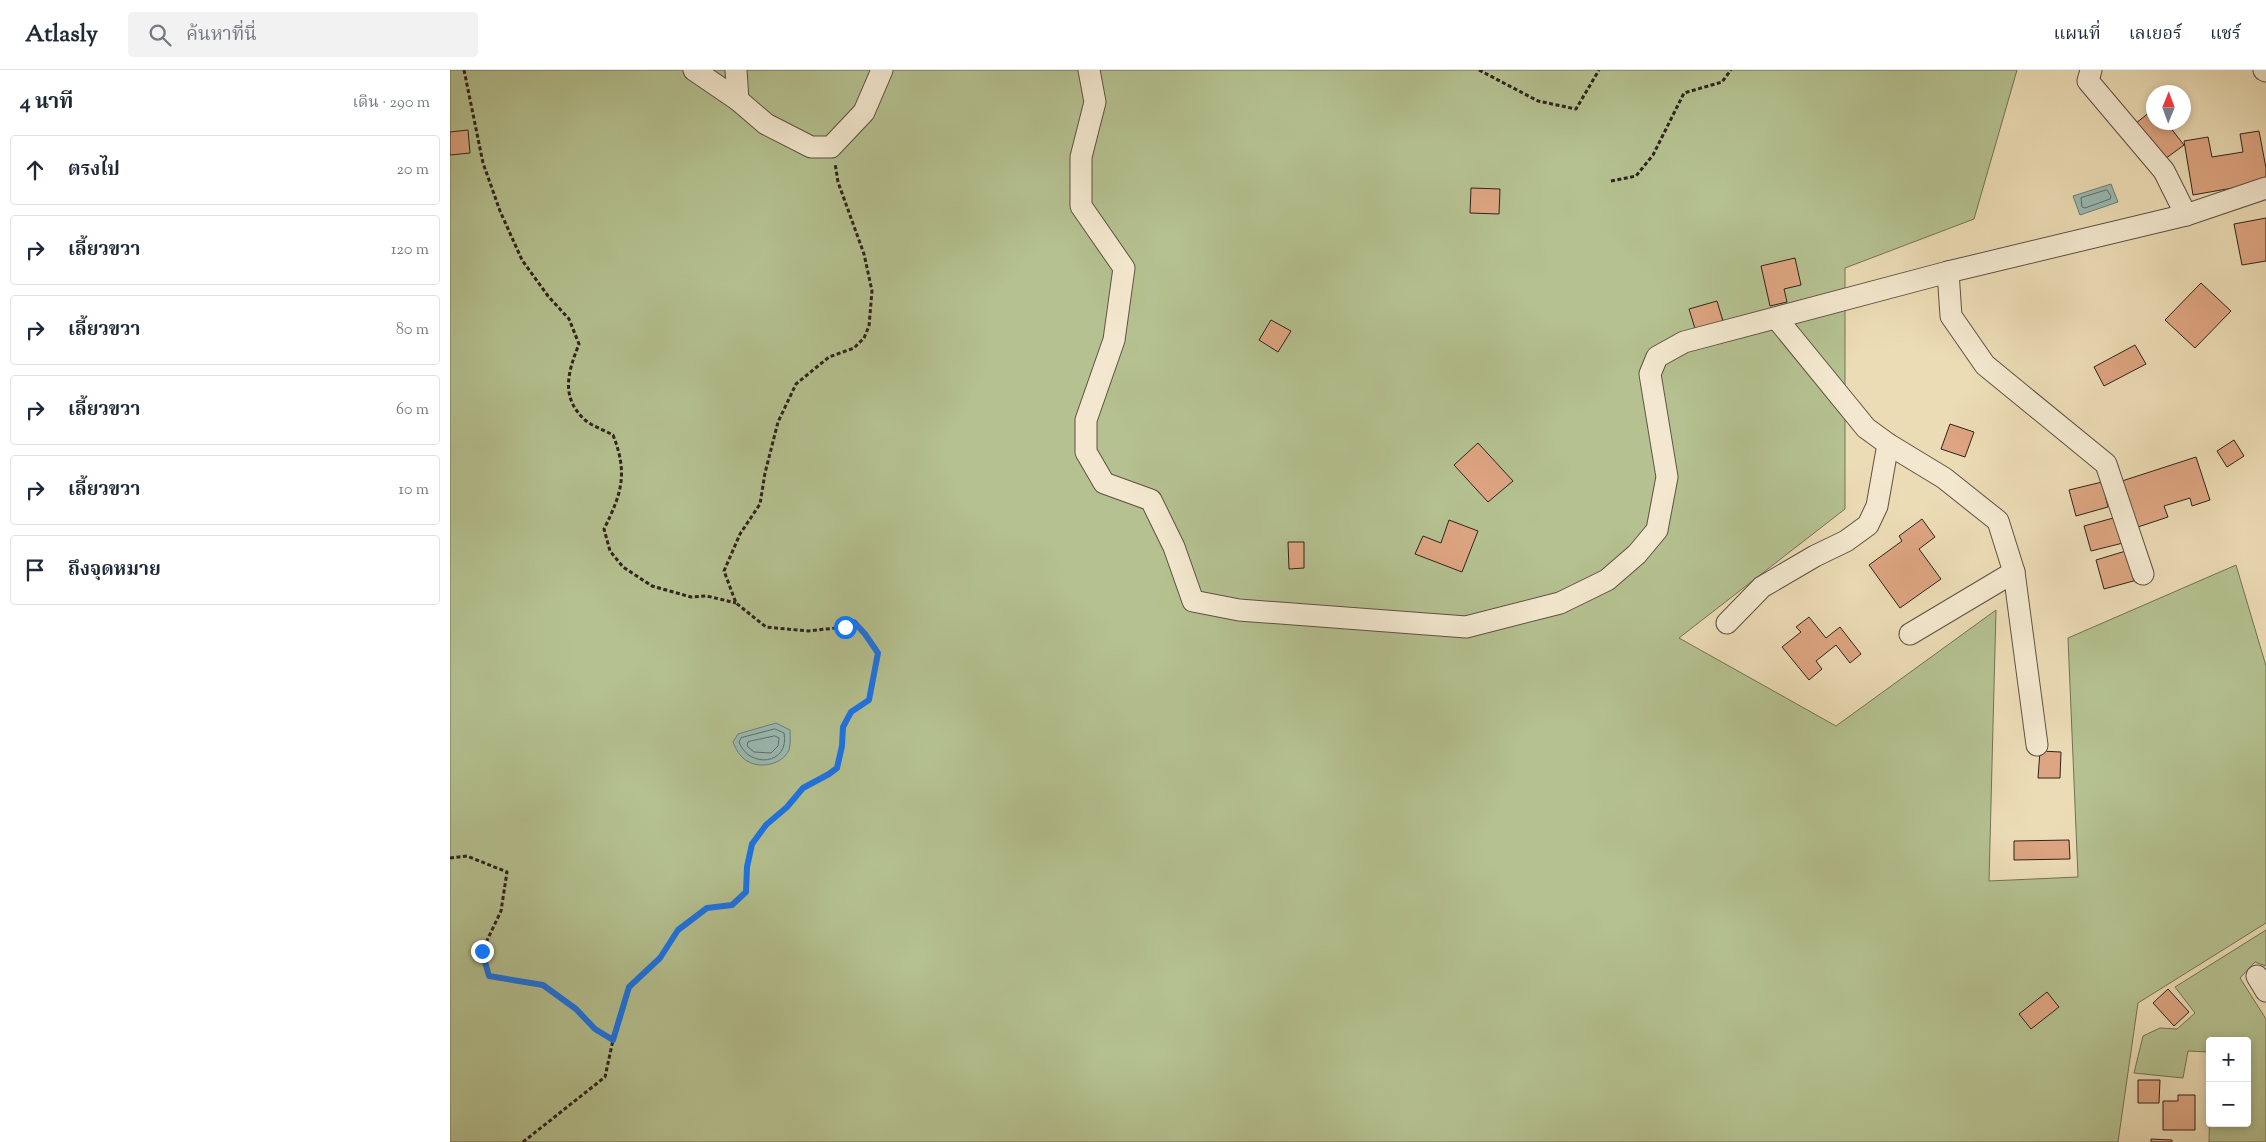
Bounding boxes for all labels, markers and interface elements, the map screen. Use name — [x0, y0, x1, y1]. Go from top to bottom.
search box — [128, 12, 478, 57]
text: Atlasly — [25, 18, 98, 52]
icon: search — [146, 21, 174, 49]
text: ค้นหาที่นี่ — [186, 22, 257, 49]
text: แผนที่ — [2053, 22, 2101, 48]
text: เลเยอร์ — [2129, 22, 2182, 48]
text: แชร์ — [2210, 22, 2241, 48]
north arrow — [2146, 85, 2191, 130]
text: 4 นาที — [20, 88, 73, 118]
text: เดิน · 290 m — [353, 92, 430, 115]
icon: ahead — [21, 156, 49, 184]
text: ตรงไป — [68, 157, 120, 184]
text: 20 m — [396, 159, 429, 182]
icon: right — [21, 236, 49, 264]
text: เลี้ยวขวา — [68, 237, 140, 264]
text: 120 m — [391, 239, 429, 262]
icon: right — [21, 316, 49, 344]
text: เลี้ยวขวา — [68, 317, 140, 344]
text: 80 m — [396, 319, 429, 342]
icon: right — [21, 396, 49, 424]
text: เลี้ยวขวา — [68, 397, 140, 424]
text: 60 m — [396, 399, 429, 422]
icon: right — [21, 476, 49, 504]
text: เลี้ยวขวา — [68, 477, 140, 504]
text: 10 m — [399, 479, 429, 502]
icon: arrive — [21, 556, 49, 584]
text: ถึงจุดหมาย — [68, 557, 161, 584]
route start — [834, 616, 857, 639]
route end — [471, 940, 494, 963]
map controls — [2206, 1037, 2251, 1127]
button: + — [2206, 1037, 2251, 1082]
button: − — [2206, 1082, 2251, 1127]

